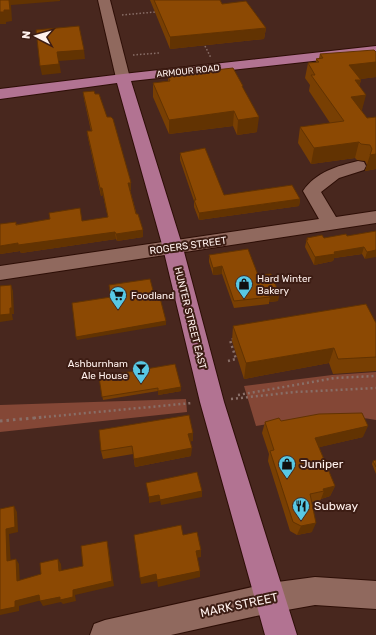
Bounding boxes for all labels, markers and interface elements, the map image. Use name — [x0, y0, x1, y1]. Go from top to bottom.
north arrow — [16, 16, 56, 56]
text: N — [20, 30, 33, 40]
street label: ARMOUR ROAD — [156, 63, 220, 79]
street label: ROGERS STREET — [149, 235, 228, 257]
street label: HUNTER STREET EAST — [171, 266, 209, 371]
place label: Hard Winter Bakery — [257, 273, 312, 297]
shop icon: Hard Winter Bakery — [234, 274, 254, 299]
supermarket icon: Foodland — [108, 285, 128, 310]
place label: Foodland — [131, 290, 174, 302]
place label: Ashburnham Ale House — [68, 358, 128, 382]
bar icon: Ashburnham Ale House — [131, 359, 151, 384]
shop icon: Juniper — [277, 454, 297, 479]
place label: Juniper — [300, 457, 344, 471]
restaurant icon: Subway — [291, 496, 311, 521]
place label: Subway — [314, 499, 359, 513]
street label: MARK STREET — [199, 590, 279, 620]

